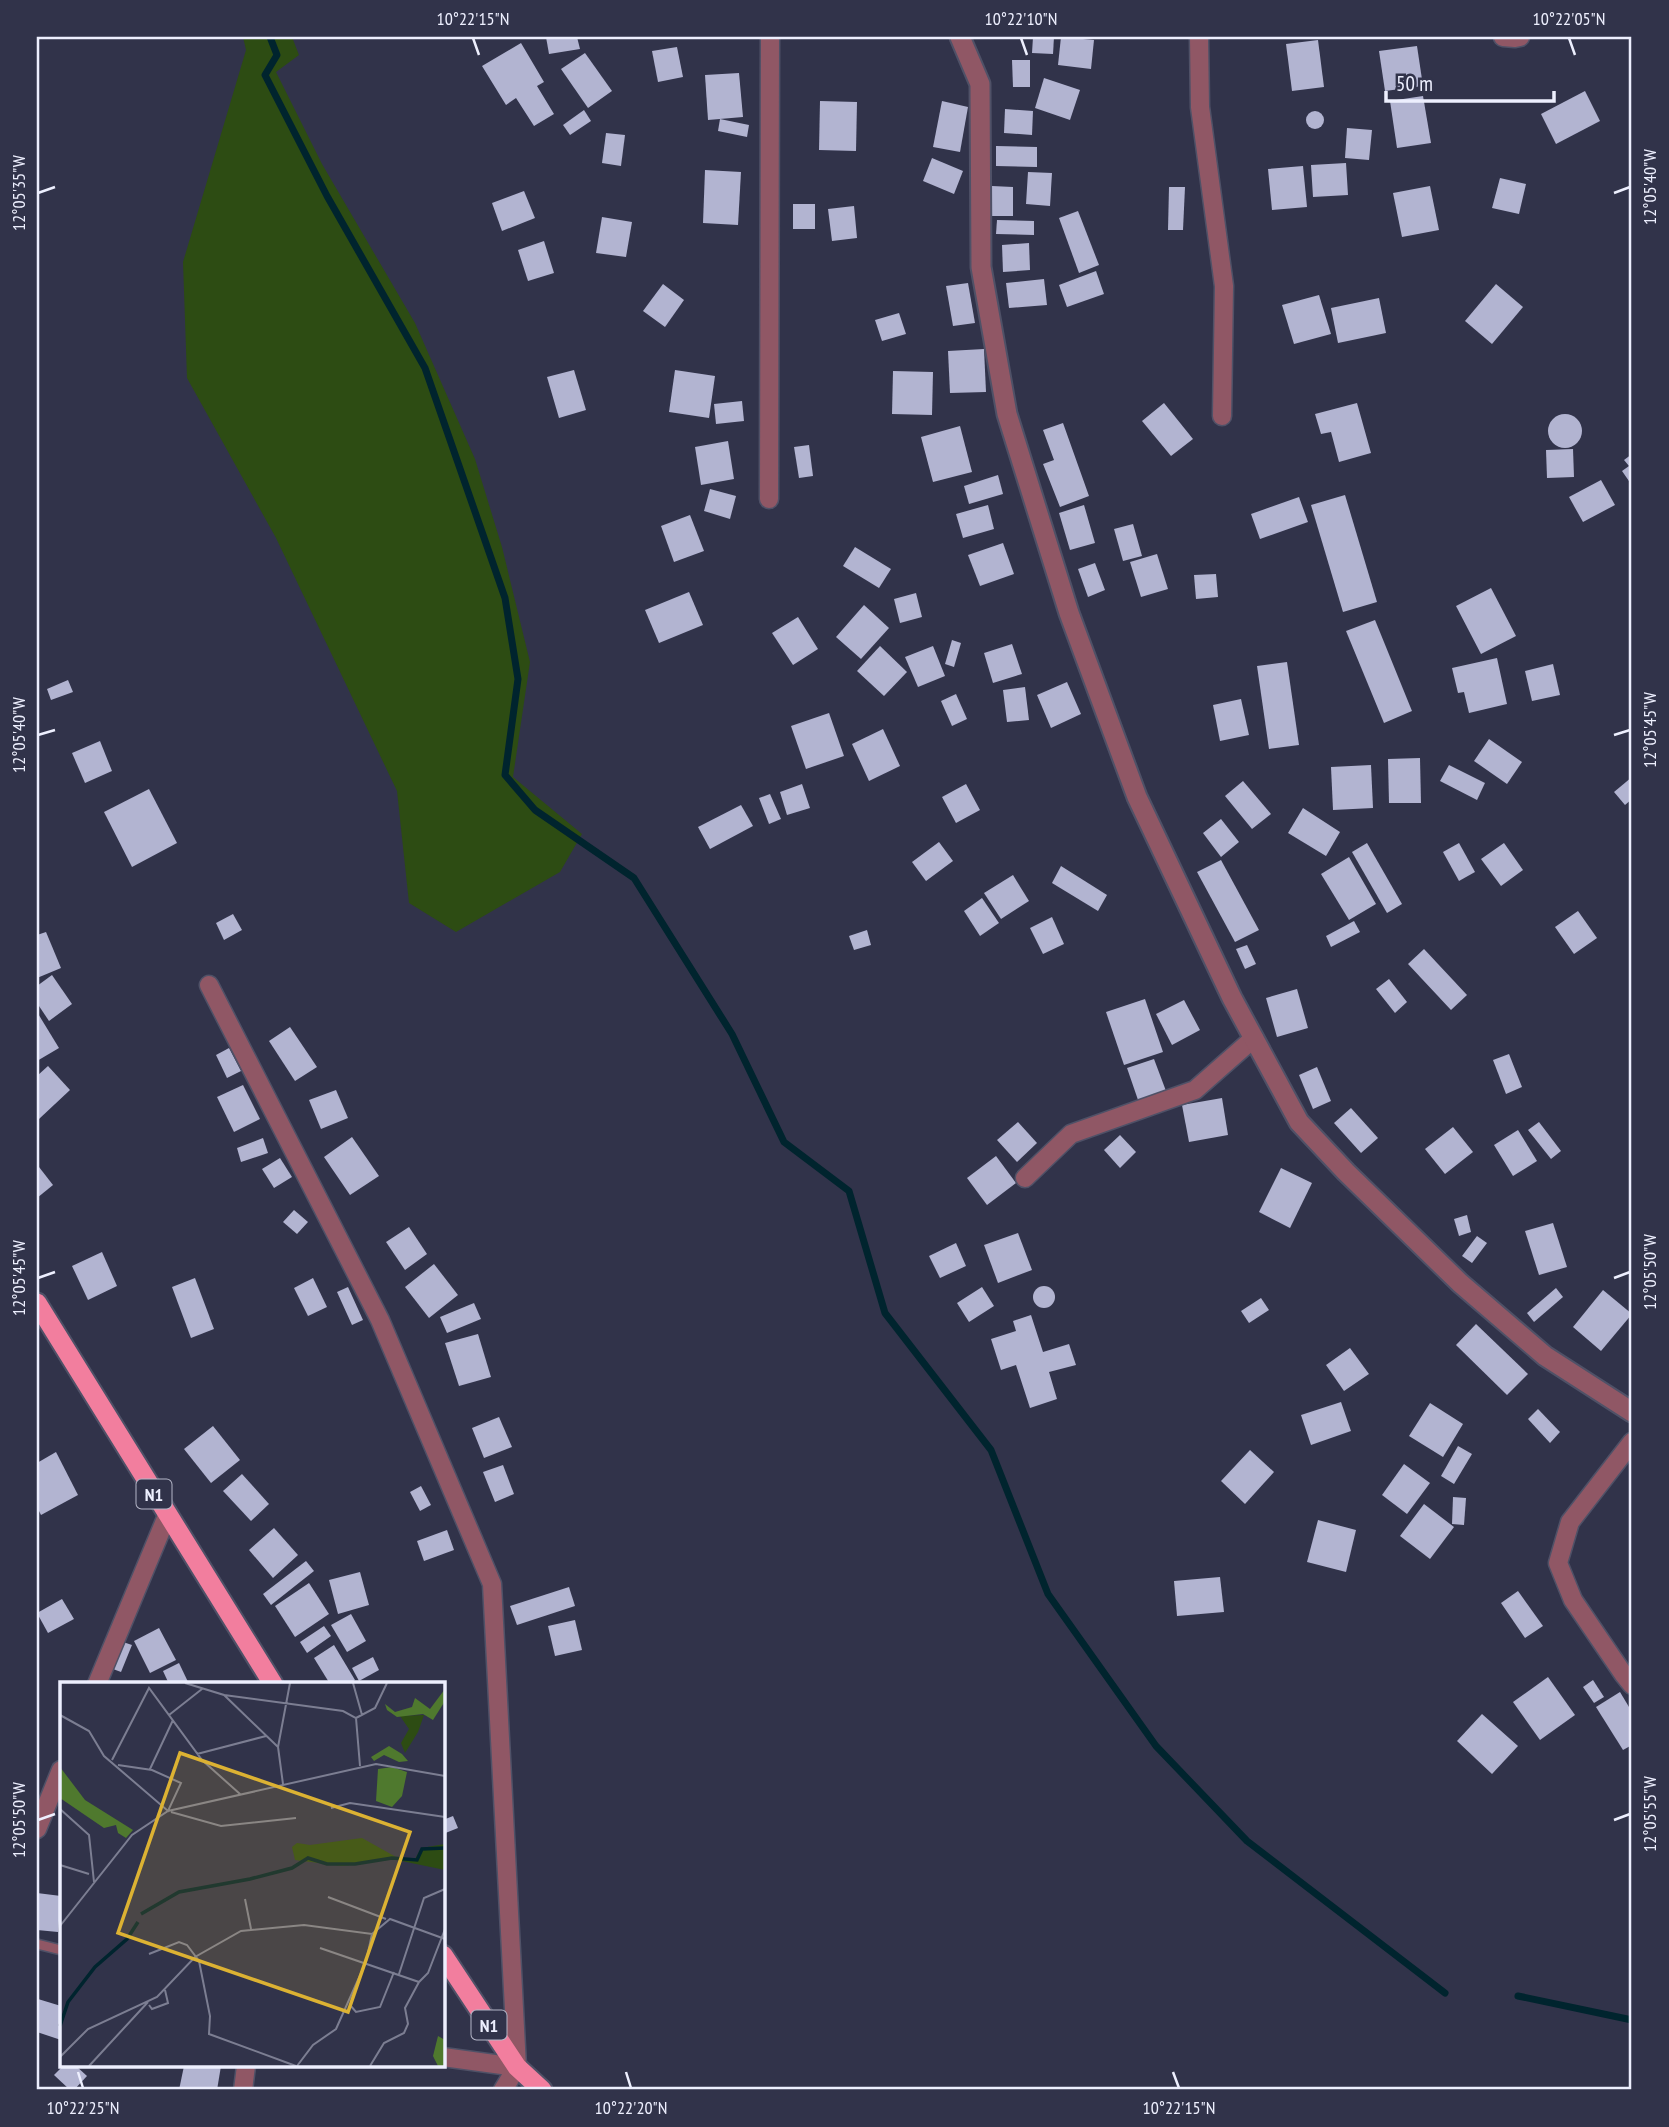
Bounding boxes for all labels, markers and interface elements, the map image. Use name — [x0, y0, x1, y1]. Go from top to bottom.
text: 10°22'15"N — [437, 7, 509, 30]
text: 10°22'10"N — [985, 7, 1057, 30]
text: 10°22'05"N — [1533, 7, 1605, 30]
scale bar — [1386, 60, 1554, 104]
text: 50 m — [1396, 70, 1433, 97]
text: 12°05'40"W — [1638, 149, 1661, 225]
text: 12°05'35"W — [7, 155, 30, 231]
text: 12°05'45"W — [1638, 692, 1661, 768]
text: 12°05'40"W — [7, 697, 30, 773]
text: 12°05'50"W — [1638, 1234, 1661, 1310]
text: 12°05'45"W — [7, 1240, 30, 1316]
road number: N1 — [136, 1479, 172, 1508]
inset map — [60, 1682, 444, 2068]
text: 12°05'55"W — [1638, 1776, 1661, 1852]
text: 12°05'50"W — [7, 1782, 30, 1858]
road number: N1 — [472, 2010, 506, 2039]
text: 10°22'25"N — [47, 2096, 119, 2119]
text: 10°22'20"N — [595, 2096, 667, 2119]
text: 10°22'15"N — [1143, 2096, 1215, 2119]

